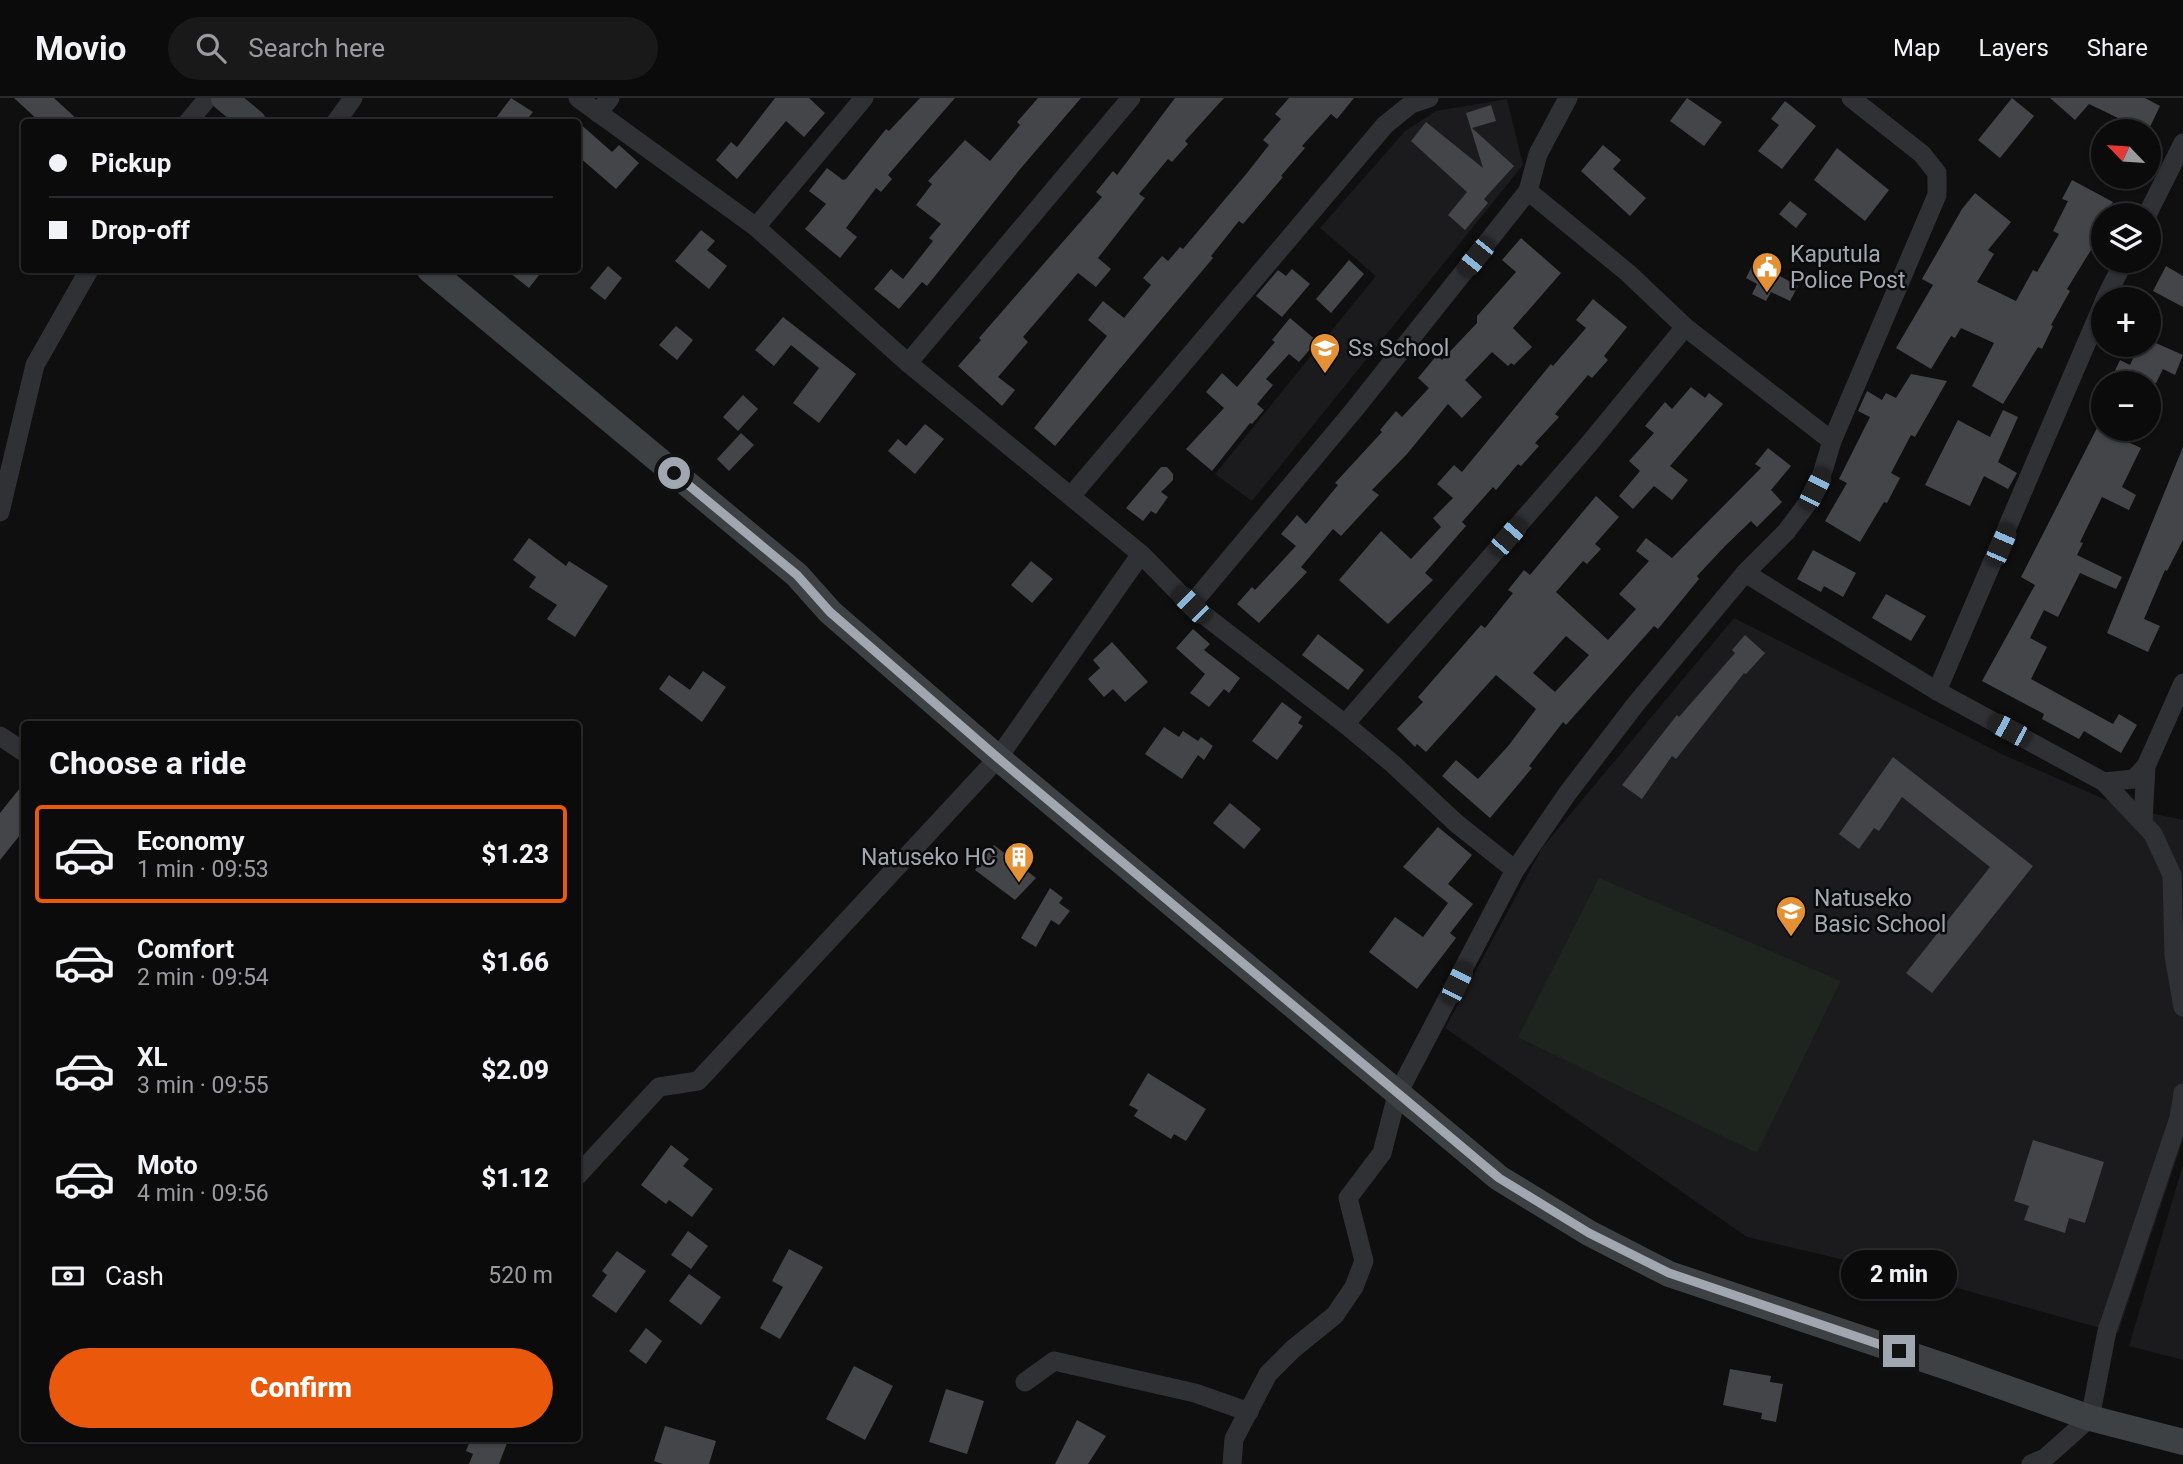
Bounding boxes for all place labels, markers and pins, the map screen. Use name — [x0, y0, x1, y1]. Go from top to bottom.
place label: Kaputula Police Post — [1790, 241, 1905, 294]
public building icon: Kaputula Police Post — [1750, 250, 1784, 294]
school or university icon: Ss School — [1308, 331, 1342, 375]
place label: Ss School — [1348, 335, 1449, 362]
building icon: Natuseko HC — [1002, 840, 1036, 884]
place label: Natuseko HC — [861, 844, 996, 871]
place label: Natuseko Basic School — [1814, 885, 1946, 938]
school or university icon: Natuseko Basic School — [1774, 894, 1808, 938]

